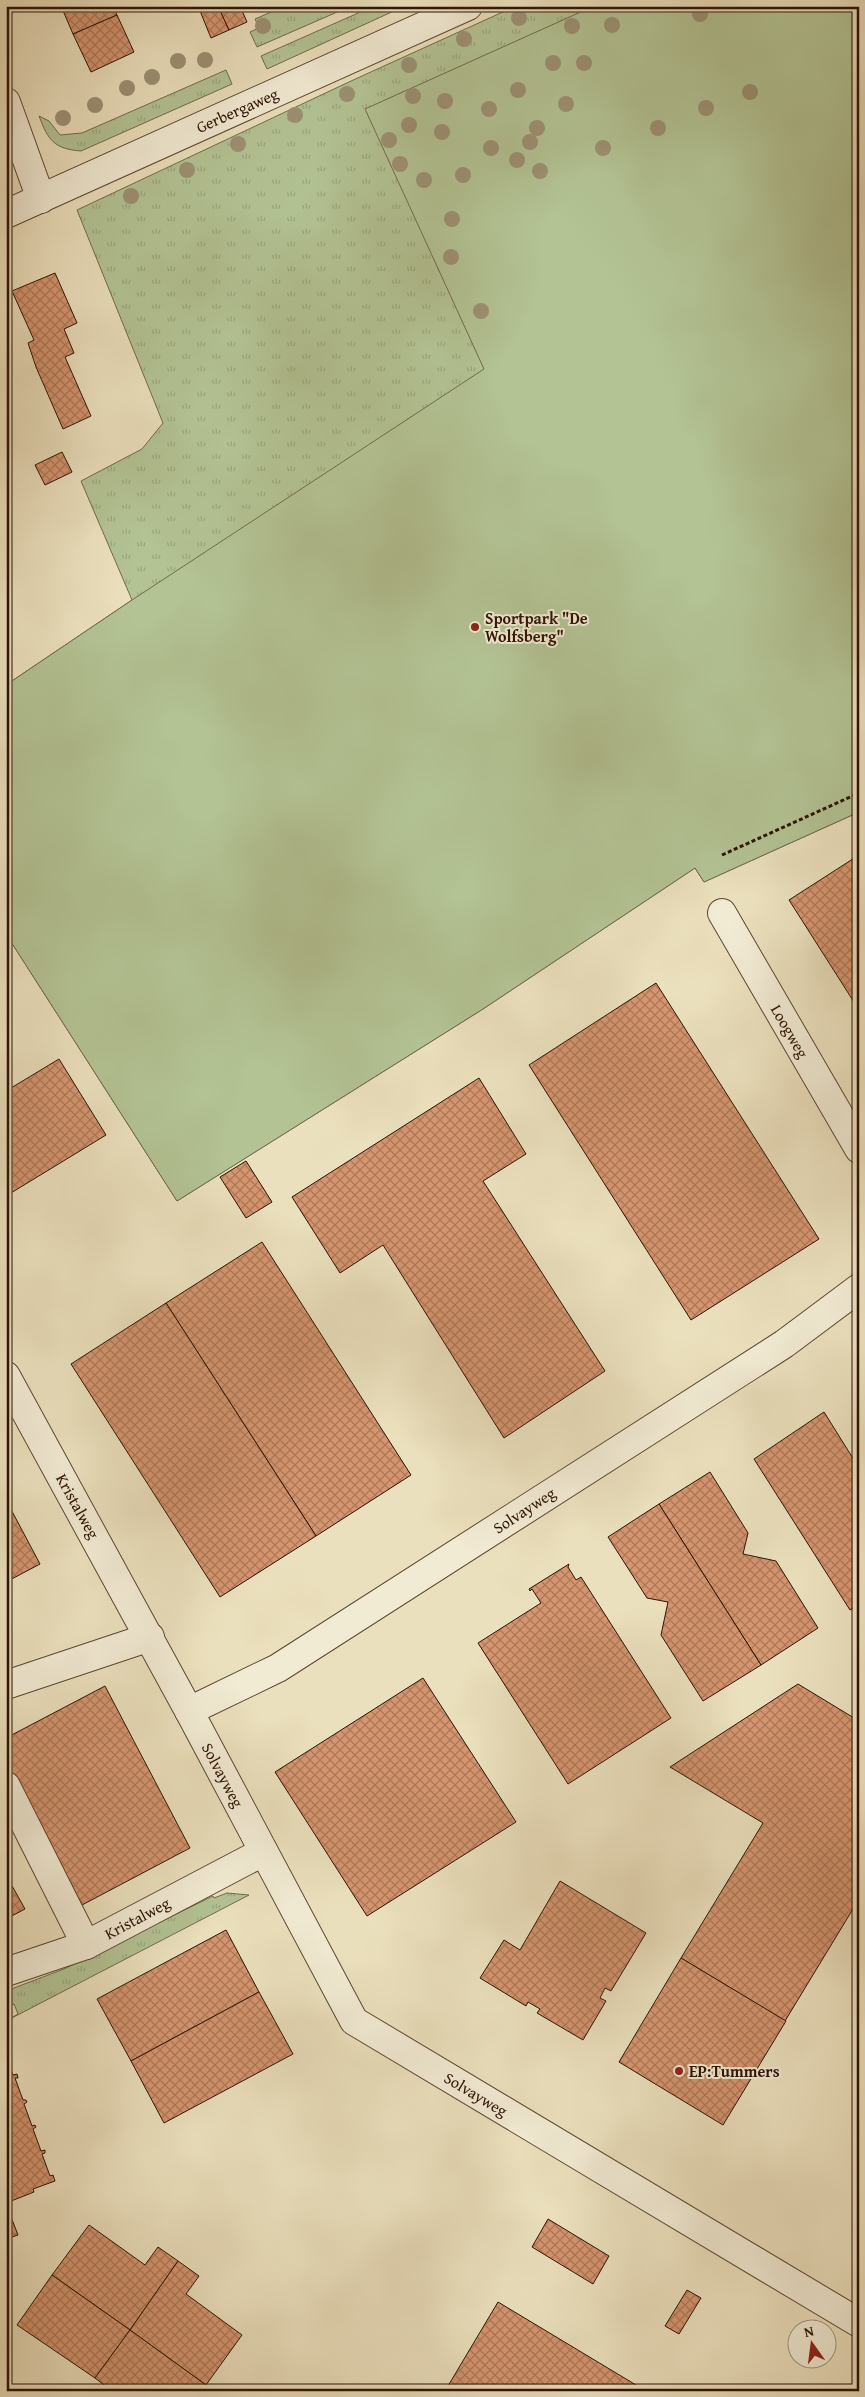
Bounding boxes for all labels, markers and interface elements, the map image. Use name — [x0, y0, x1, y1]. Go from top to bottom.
street label: Gerbergaweg — [192, 81, 282, 139]
place label: Sportpark "De Wolfsberg" — [485, 606, 588, 648]
marker: Sportpark "De Wolfsberg" — [469, 621, 481, 633]
street label: Loogweg — [765, 1000, 815, 1062]
street label: Kristalweg — [50, 1469, 106, 1543]
street label: Solvayweg — [488, 1481, 560, 1539]
street label: Solvayweg — [196, 1738, 250, 1812]
street label: Kristalweg — [100, 1891, 174, 1945]
place label: EP:Tummers — [689, 2059, 780, 2083]
marker: EP:Tummers — [673, 2065, 685, 2077]
street label: Solvayweg — [440, 2066, 512, 2122]
north arrow — [788, 2320, 838, 2370]
text: N — [802, 2320, 816, 2342]

